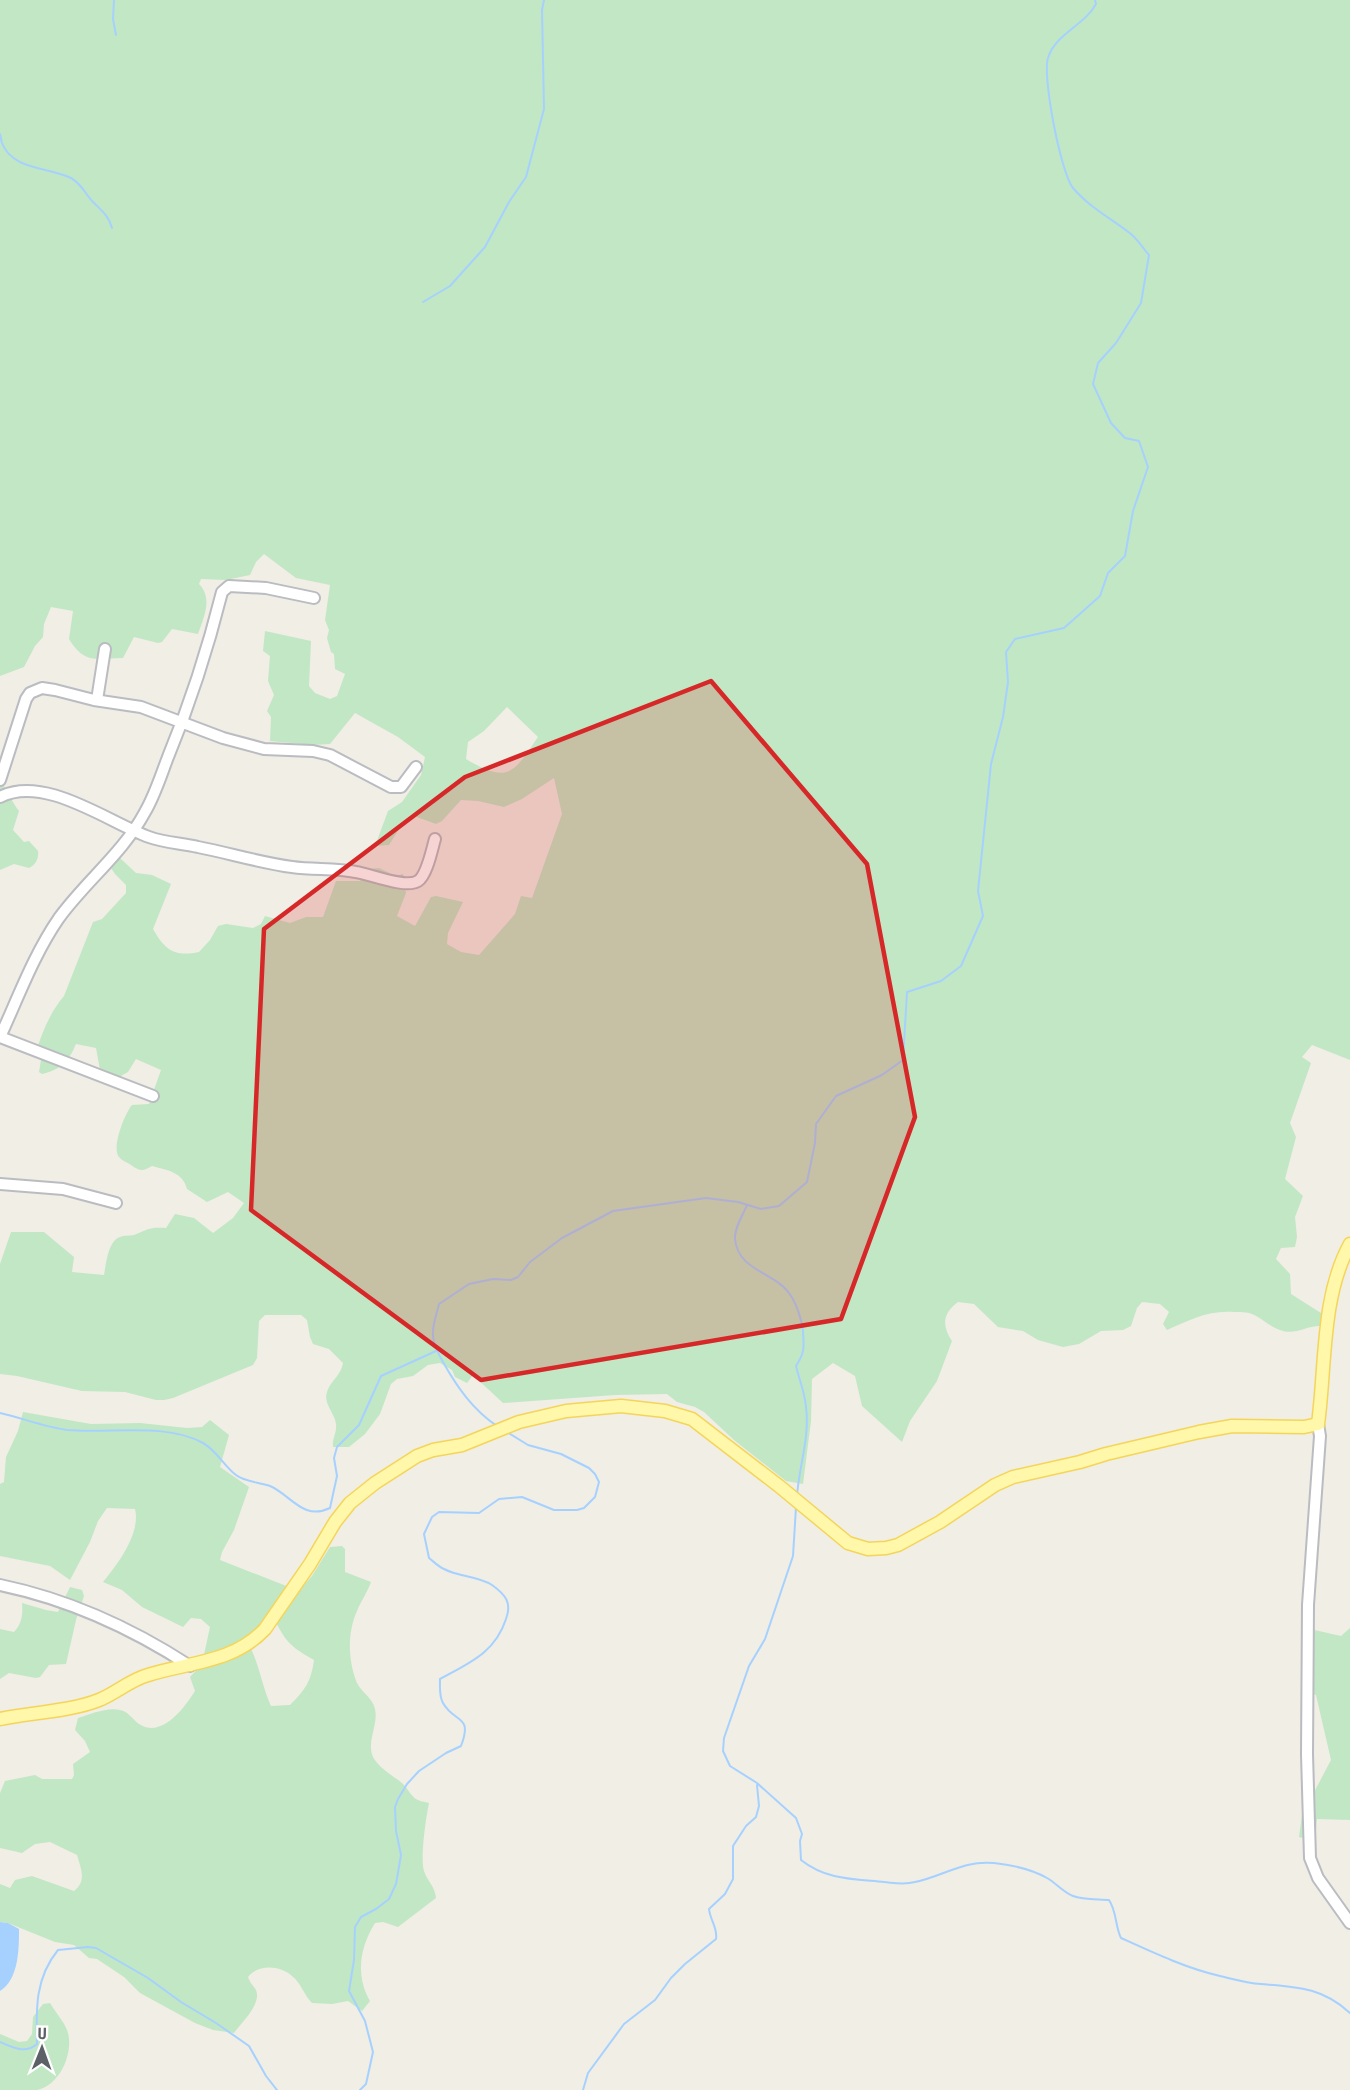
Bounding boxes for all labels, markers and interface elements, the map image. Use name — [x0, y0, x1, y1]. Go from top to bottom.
north arrow — [12, 2018, 72, 2078]
text: U — [38, 2024, 47, 2043]

